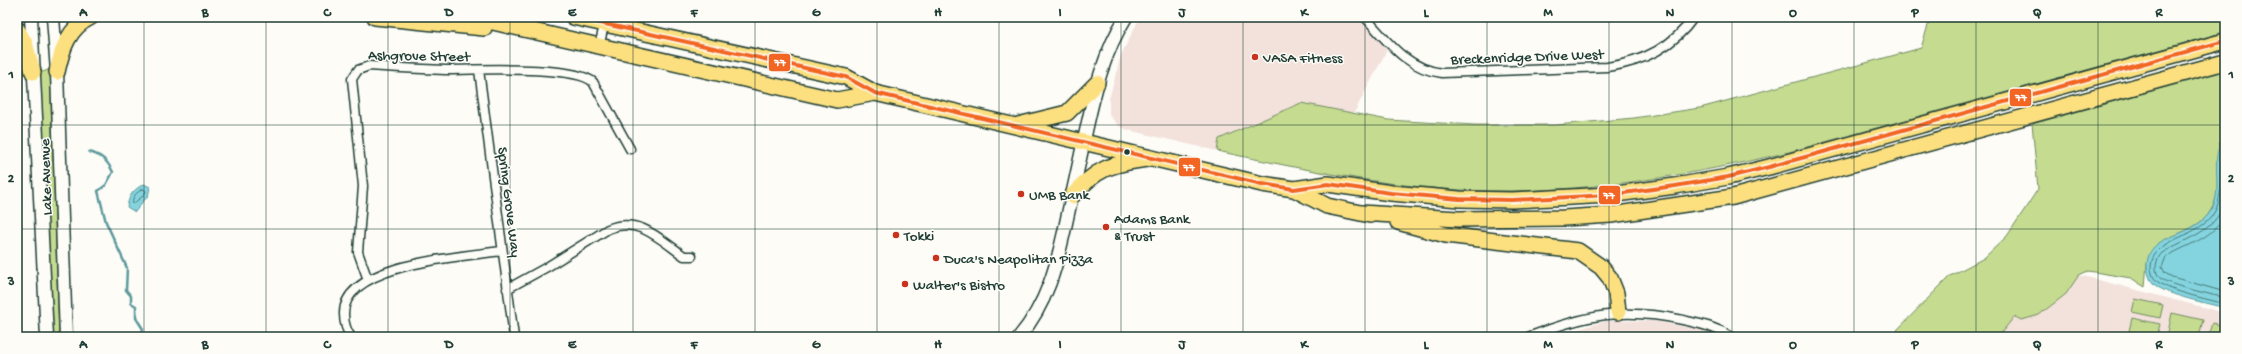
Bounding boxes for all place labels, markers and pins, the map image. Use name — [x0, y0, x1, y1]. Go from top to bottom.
place label: VASA Fitness — [1262, 50, 1343, 68]
marker: VASA Fitness — [1250, 52, 1260, 62]
unlabelled marker — [1122, 147, 1132, 157]
place label: UMB Bank — [1029, 187, 1090, 205]
marker: UMB Bank — [1016, 189, 1026, 199]
place label: Adams Bank & Trust — [1114, 211, 1191, 246]
marker: Adams Bank & Trust — [1101, 222, 1111, 232]
place label: Tokki — [903, 228, 934, 246]
marker: Tokki — [891, 230, 901, 240]
place label: Duca's Neapolitan Pizza — [943, 251, 1094, 269]
marker: Duca's Neapolitan Pizza — [931, 253, 941, 263]
place label: Walter's Bistro — [913, 277, 1005, 295]
marker: Walter's Bistro — [900, 279, 910, 289]

